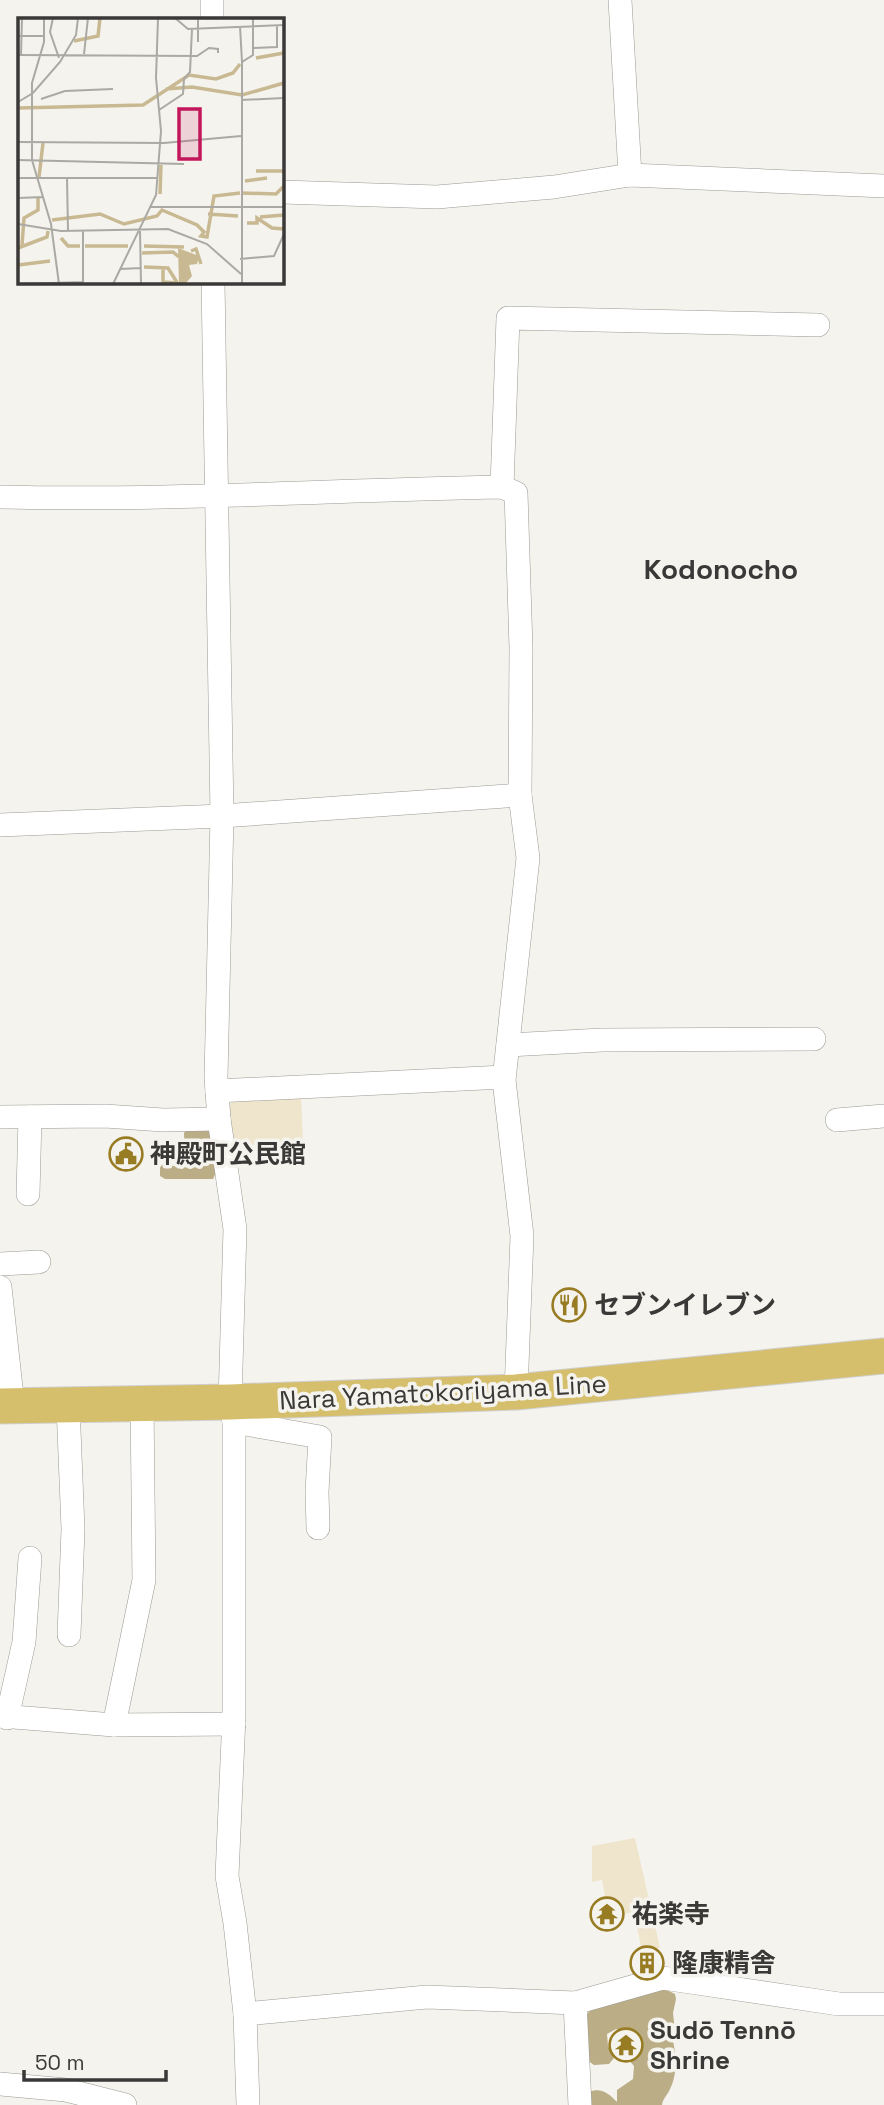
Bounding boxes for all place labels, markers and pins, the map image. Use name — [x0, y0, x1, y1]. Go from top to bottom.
public building icon: 神殿町公民館 — [107, 1135, 145, 1173]
place label: 神殿町公民館 — [150, 1137, 306, 1171]
restaurant icon: セブンイレブン — [550, 1286, 588, 1324]
place label: セブンイレブン — [594, 1288, 776, 1322]
temple icon: 祐楽寺 — [588, 1895, 626, 1933]
place label: 祐楽寺 — [632, 1897, 710, 1931]
building icon: 隆康精舎 — [628, 1944, 666, 1982]
place label: 隆康精舎 — [672, 1946, 776, 1980]
place label: Sudō Tennō Shrine — [650, 2013, 796, 2077]
temple icon: Sudō Tennō Shrine — [607, 2026, 645, 2064]

